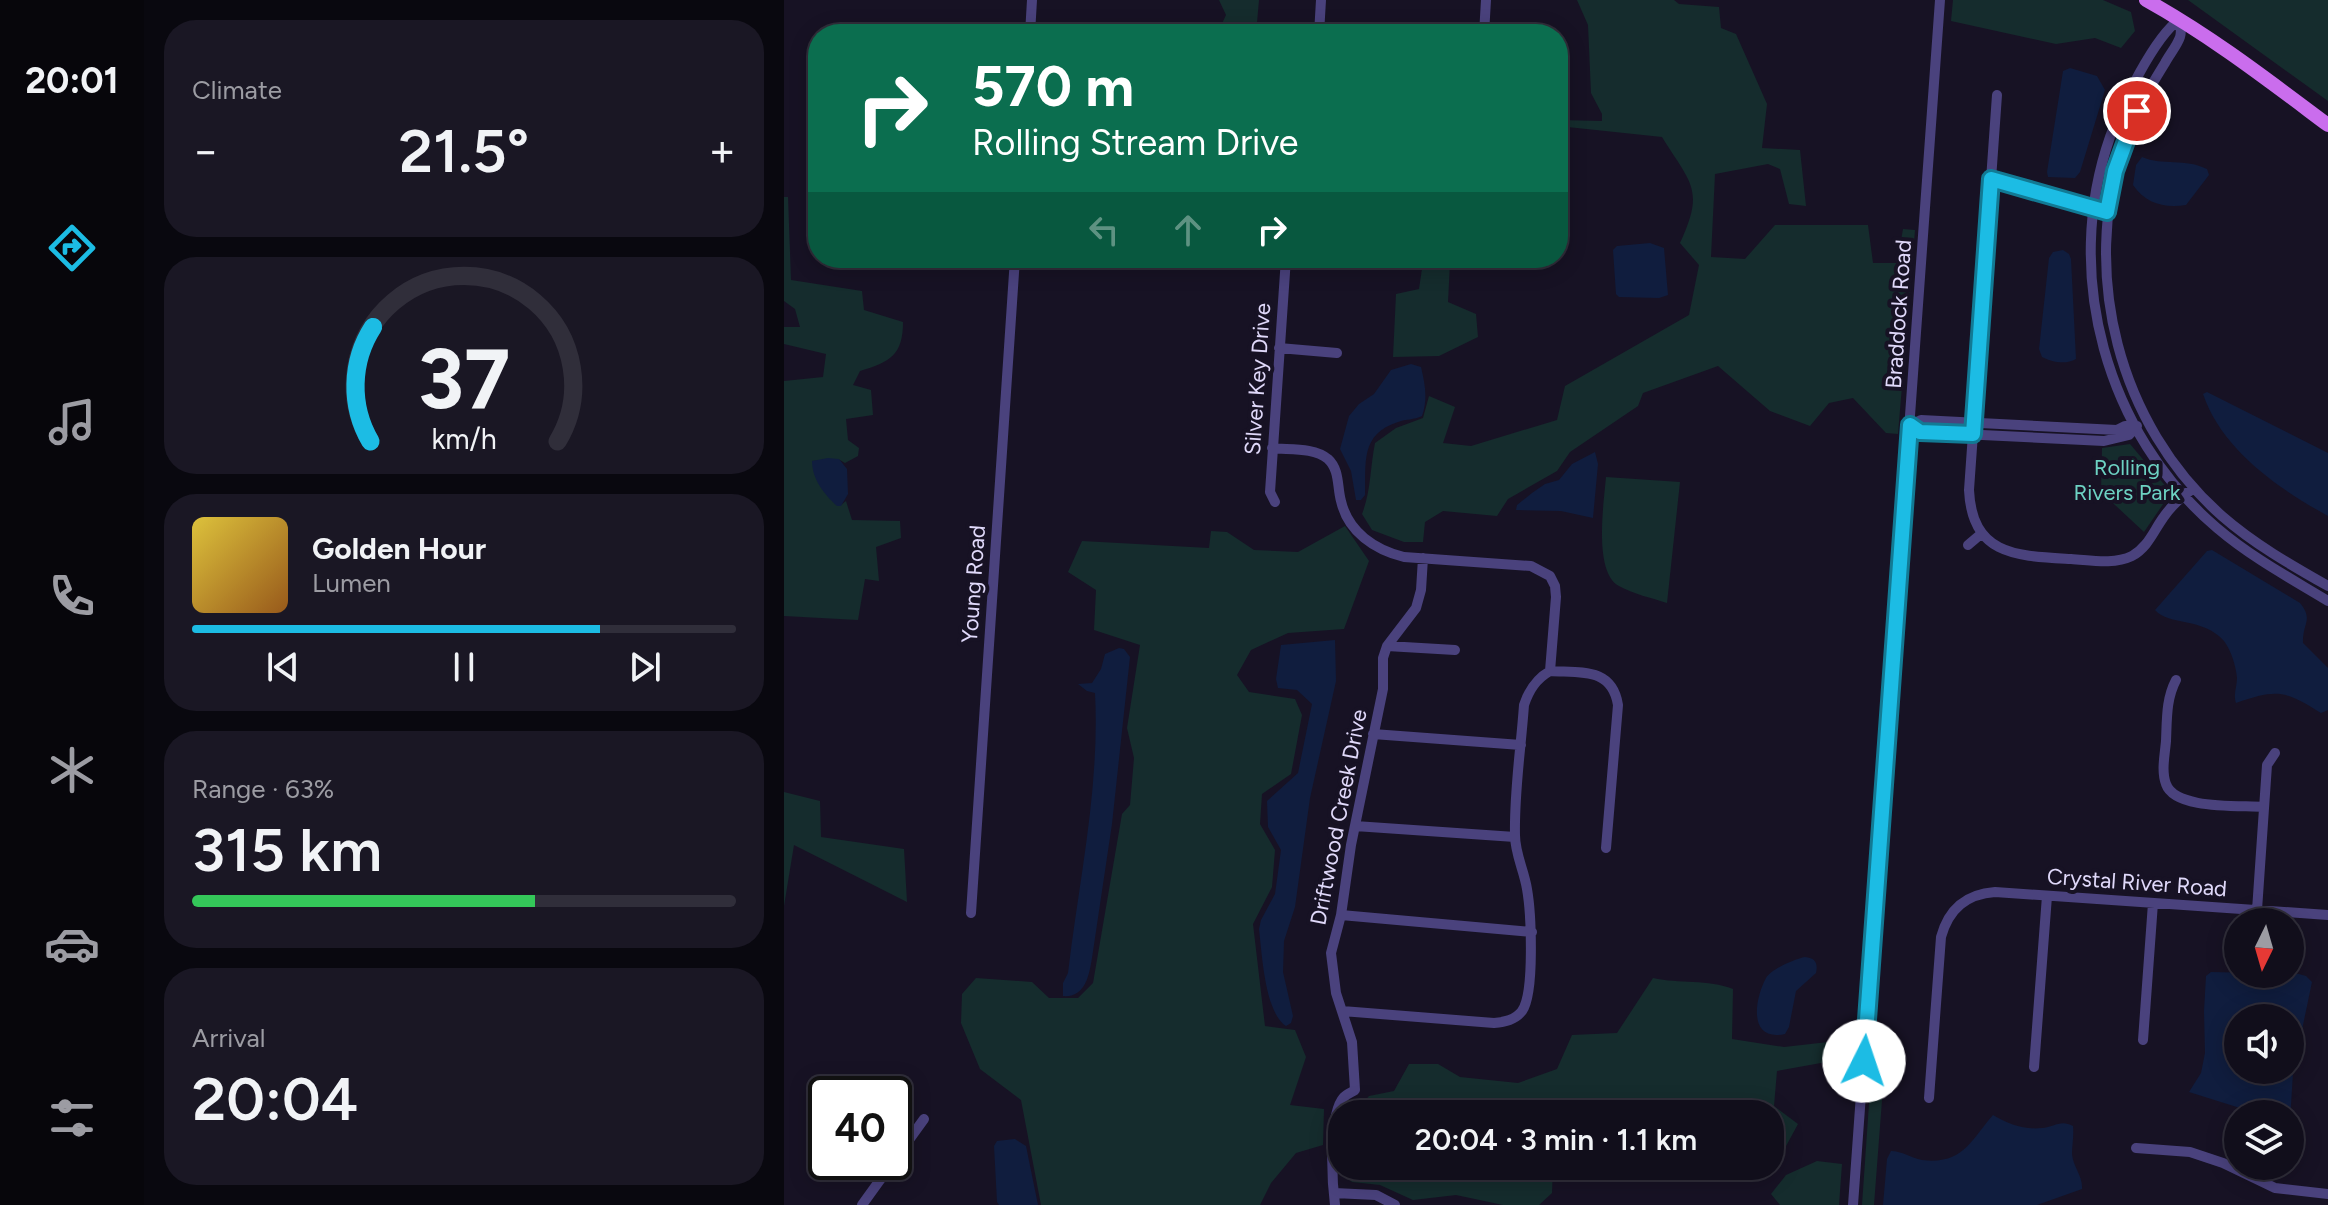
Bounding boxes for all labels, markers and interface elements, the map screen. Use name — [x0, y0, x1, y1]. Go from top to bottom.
text: 570 m — [972, 53, 1134, 120]
icon: right — [840, 56, 944, 160]
text: 20:01 — [25, 59, 119, 102]
text: Climate — [192, 74, 282, 106]
pin — [2103, 77, 2171, 145]
icon: arrive — [2115, 89, 2159, 133]
text: 21.5° — [399, 115, 529, 187]
text: Rolling Stream Drive — [972, 121, 1298, 164]
text: − — [192, 124, 219, 177]
text: + — [709, 124, 736, 177]
icon: left — [1082, 208, 1126, 252]
icon: ahead — [1166, 208, 1210, 252]
icon: right — [1250, 208, 1294, 252]
icon: directions — [44, 220, 100, 276]
street label: Braddock Road — [1880, 239, 1917, 389]
street label: Silver Key Drive — [1239, 302, 1276, 456]
text: 37 — [418, 328, 510, 428]
icon: music — [44, 394, 100, 450]
text: km/h — [431, 422, 497, 456]
park label: Rolling Rivers Park — [2073, 454, 2181, 506]
street label: Young Road — [956, 524, 991, 644]
text: Golden Hour — [312, 530, 486, 567]
text: Lumen — [312, 567, 391, 599]
icon: phone — [44, 568, 100, 624]
icon: previous — [261, 645, 305, 689]
icon: pause — [442, 645, 486, 689]
icon: next — [623, 645, 667, 689]
street label: Driftwood Creek Drive — [1304, 707, 1373, 927]
icon: climate — [44, 742, 100, 798]
text: Range · 63% — [192, 773, 334, 805]
text: 315 km — [192, 814, 382, 886]
street label: Crystal River Road — [2046, 863, 2228, 902]
north arrow — [2224, 908, 2304, 988]
map controls — [2224, 908, 2304, 1180]
icon: car — [44, 916, 100, 972]
button: sound — [2224, 1004, 2304, 1084]
position arrow — [1822, 1019, 1906, 1103]
text: Arrival — [192, 1022, 265, 1054]
text: 20:04 — [192, 1063, 358, 1135]
speed limit sign: 40 — [808, 1076, 912, 1180]
icon: filters — [44, 1090, 100, 1146]
button: layers — [2224, 1100, 2304, 1180]
text: 20:04 · 3 min · 1.1 km — [1415, 1121, 1697, 1158]

